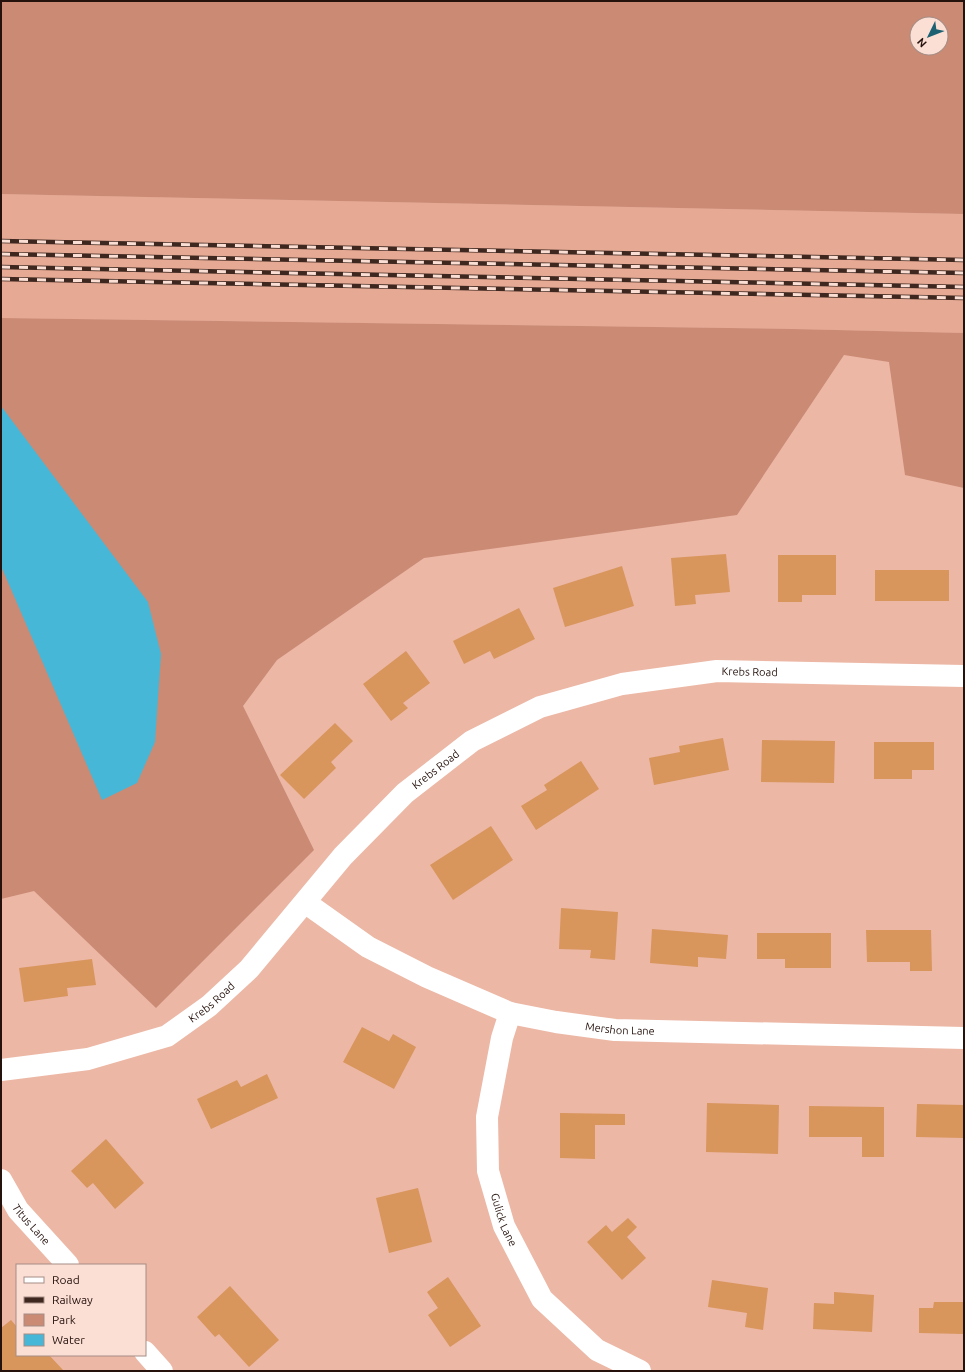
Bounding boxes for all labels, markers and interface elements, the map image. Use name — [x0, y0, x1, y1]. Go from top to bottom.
north arrow — [909, 16, 949, 56]
text: N — [914, 36, 929, 50]
street label: Krebs Road — [721, 665, 778, 678]
street label: Krebs Road — [410, 747, 461, 791]
street label: Krebs Road — [186, 980, 237, 1025]
street label: Mershon Lane — [584, 1020, 655, 1037]
street label: Gulick Lane — [489, 1192, 520, 1248]
street label: Titus Lane — [10, 1202, 53, 1247]
legend — [16, 1264, 146, 1356]
text: Road — [52, 1273, 80, 1286]
text: Railway — [52, 1293, 93, 1306]
text: Park — [52, 1313, 76, 1326]
text: Water — [52, 1333, 85, 1346]

